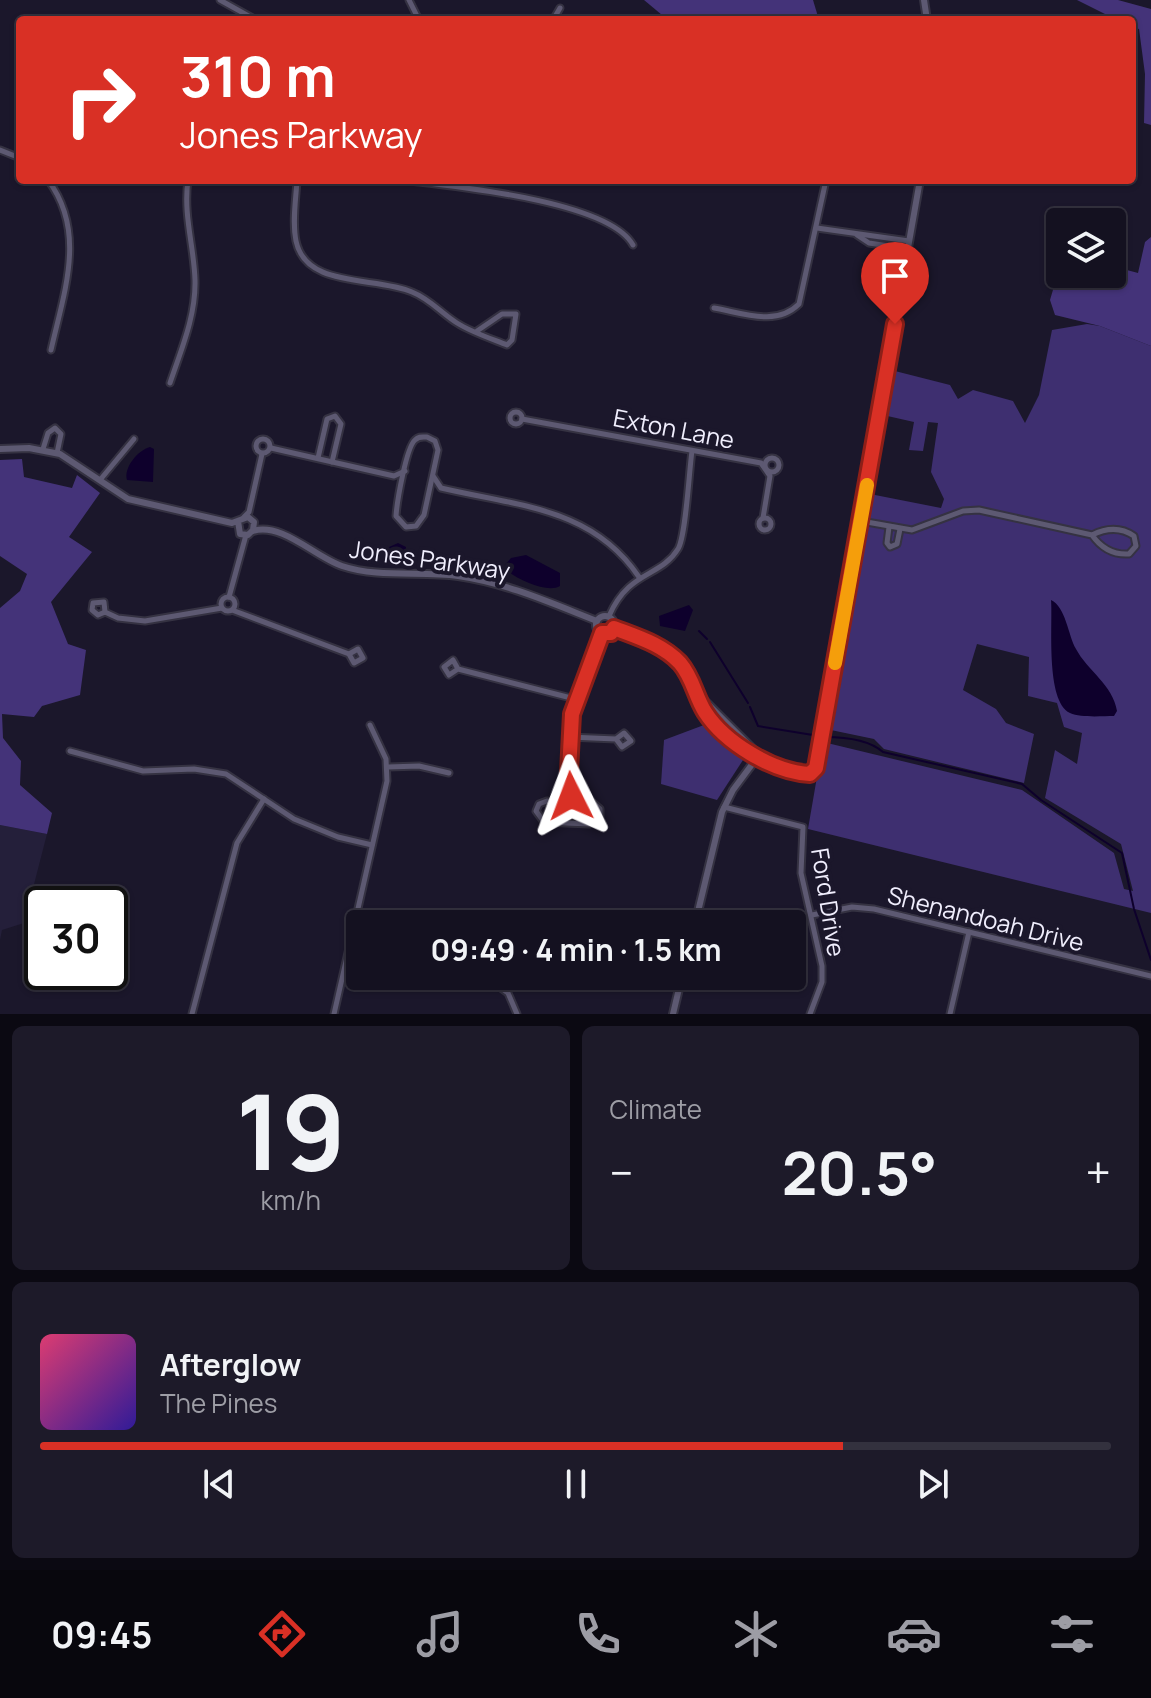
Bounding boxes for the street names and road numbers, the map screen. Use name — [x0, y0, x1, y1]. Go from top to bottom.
street label: Exton Lane — [611, 400, 737, 456]
street label: Jones Parkway — [348, 531, 513, 587]
street label: Ford Drive — [804, 845, 854, 959]
street label: Shenandoah Drive — [884, 878, 1088, 958]

